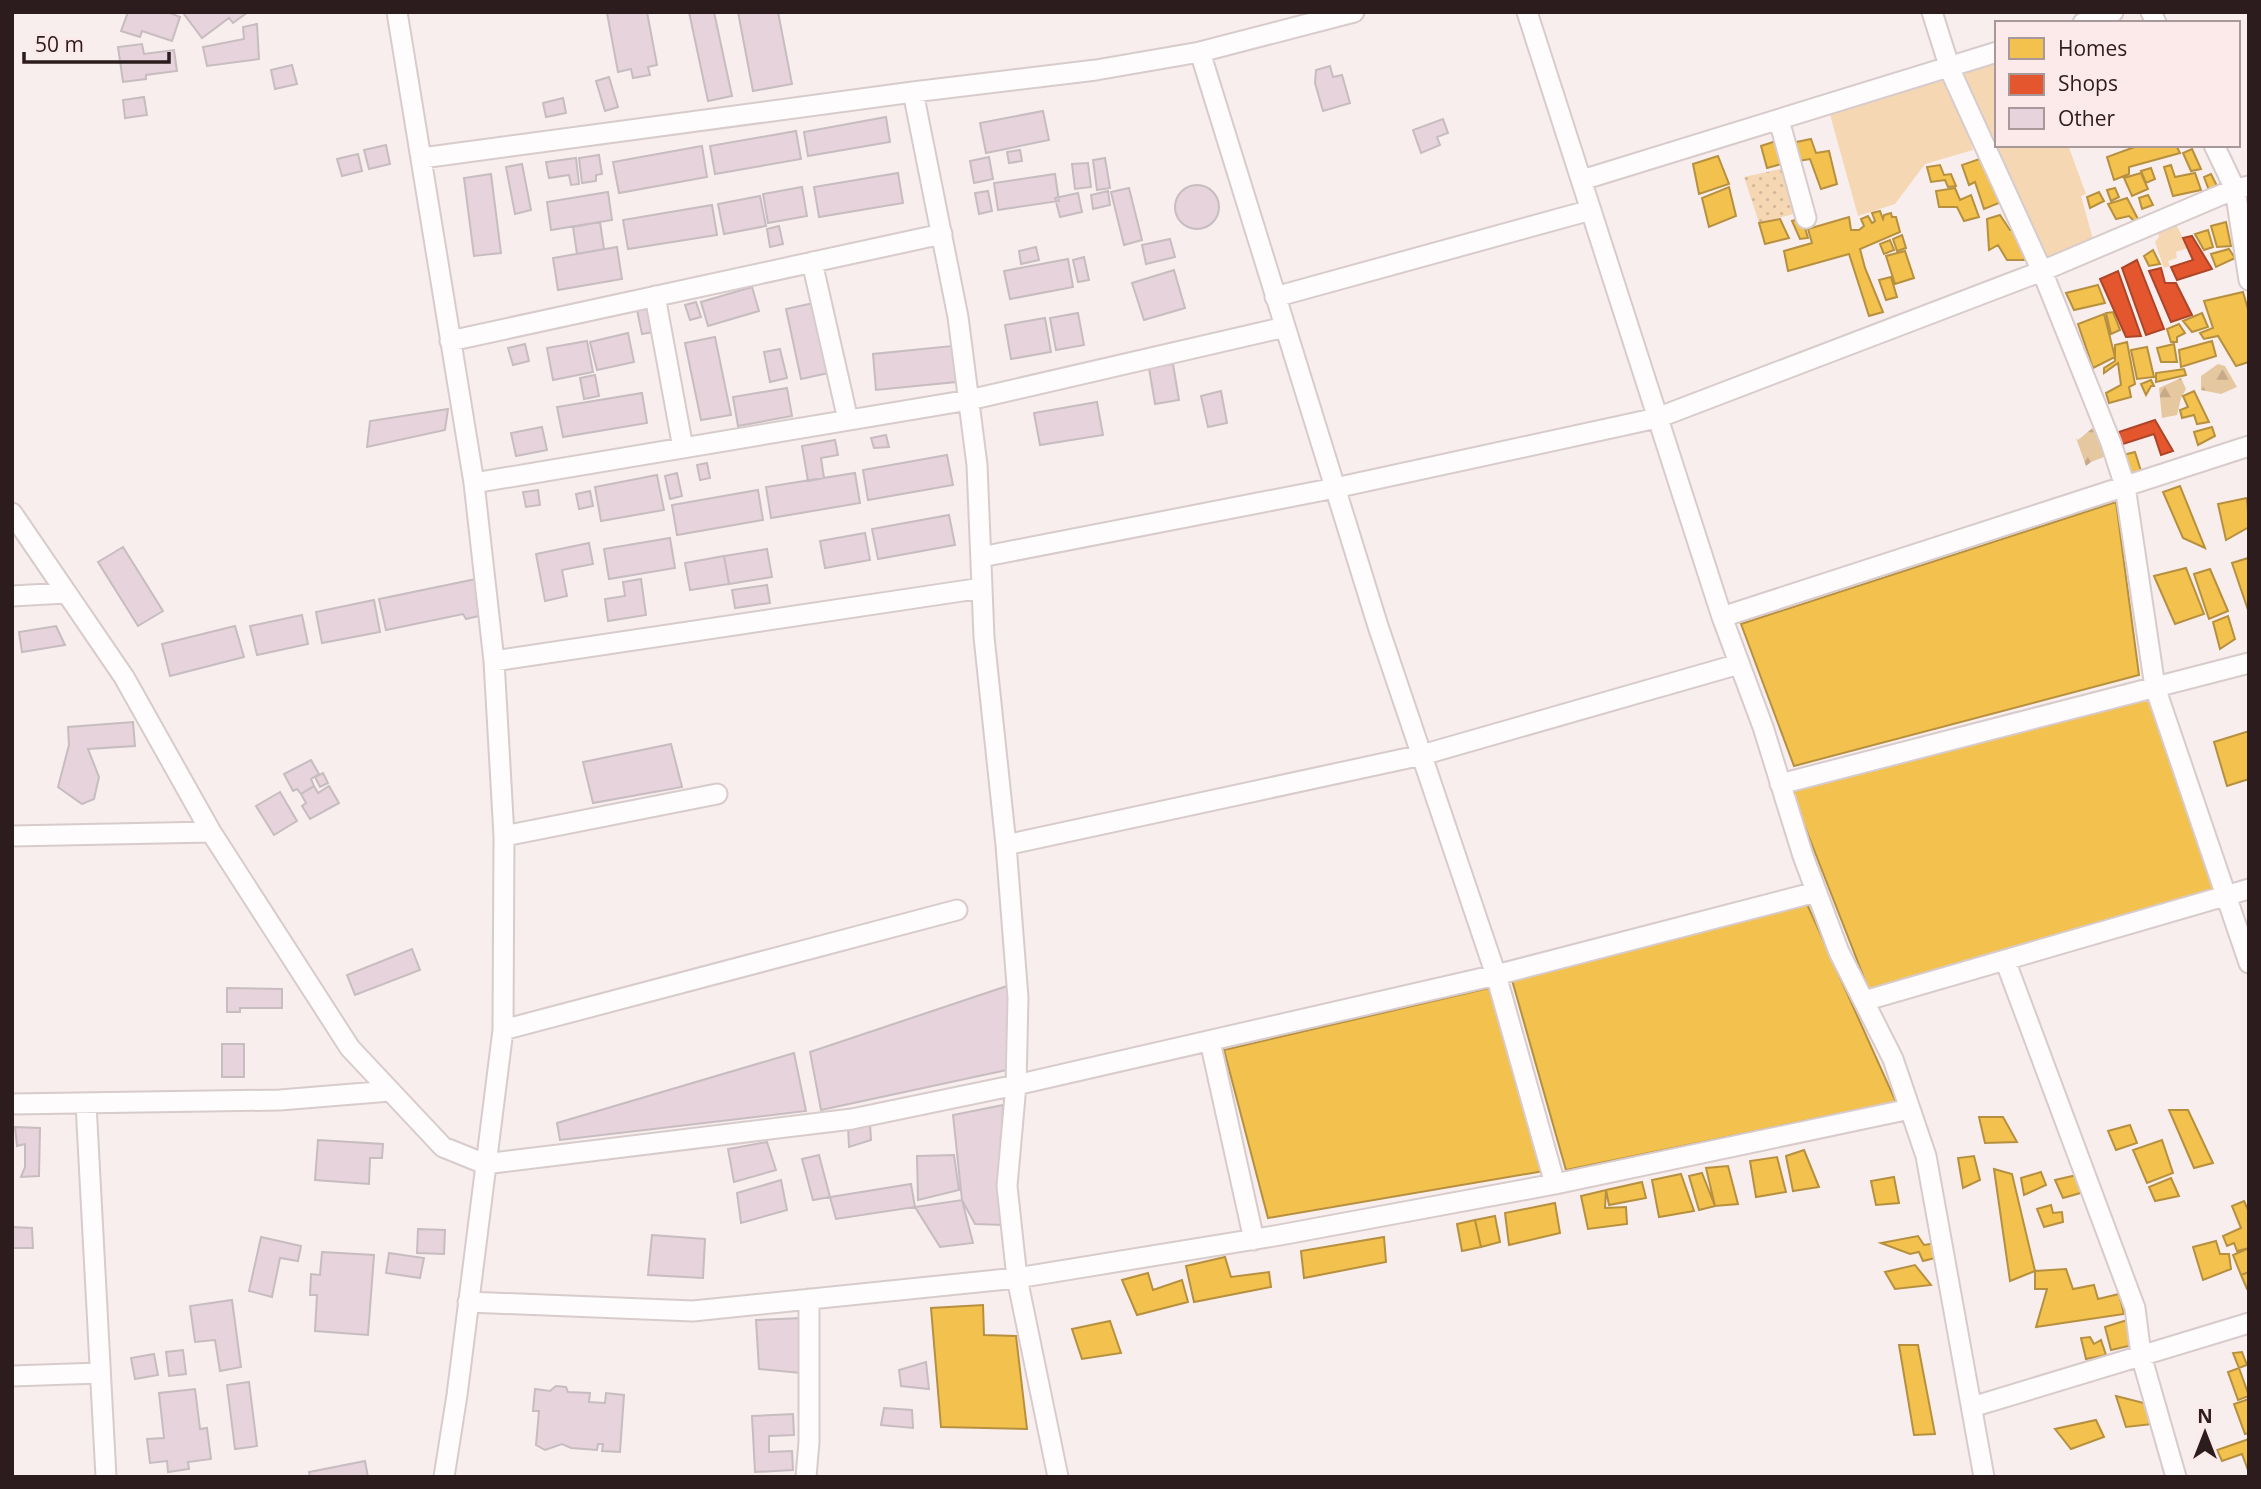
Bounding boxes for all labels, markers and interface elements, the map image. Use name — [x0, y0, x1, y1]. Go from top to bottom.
scale bar — [24, 21, 170, 65]
legend — [1995, 21, 2240, 147]
text: 50 m — [35, 30, 84, 58]
text: Homes — [2058, 34, 2127, 62]
text: Shops — [2058, 69, 2118, 97]
text: Other — [2058, 104, 2115, 132]
north arrow — [2170, 1398, 2240, 1468]
text: N — [2197, 1403, 2213, 1429]

